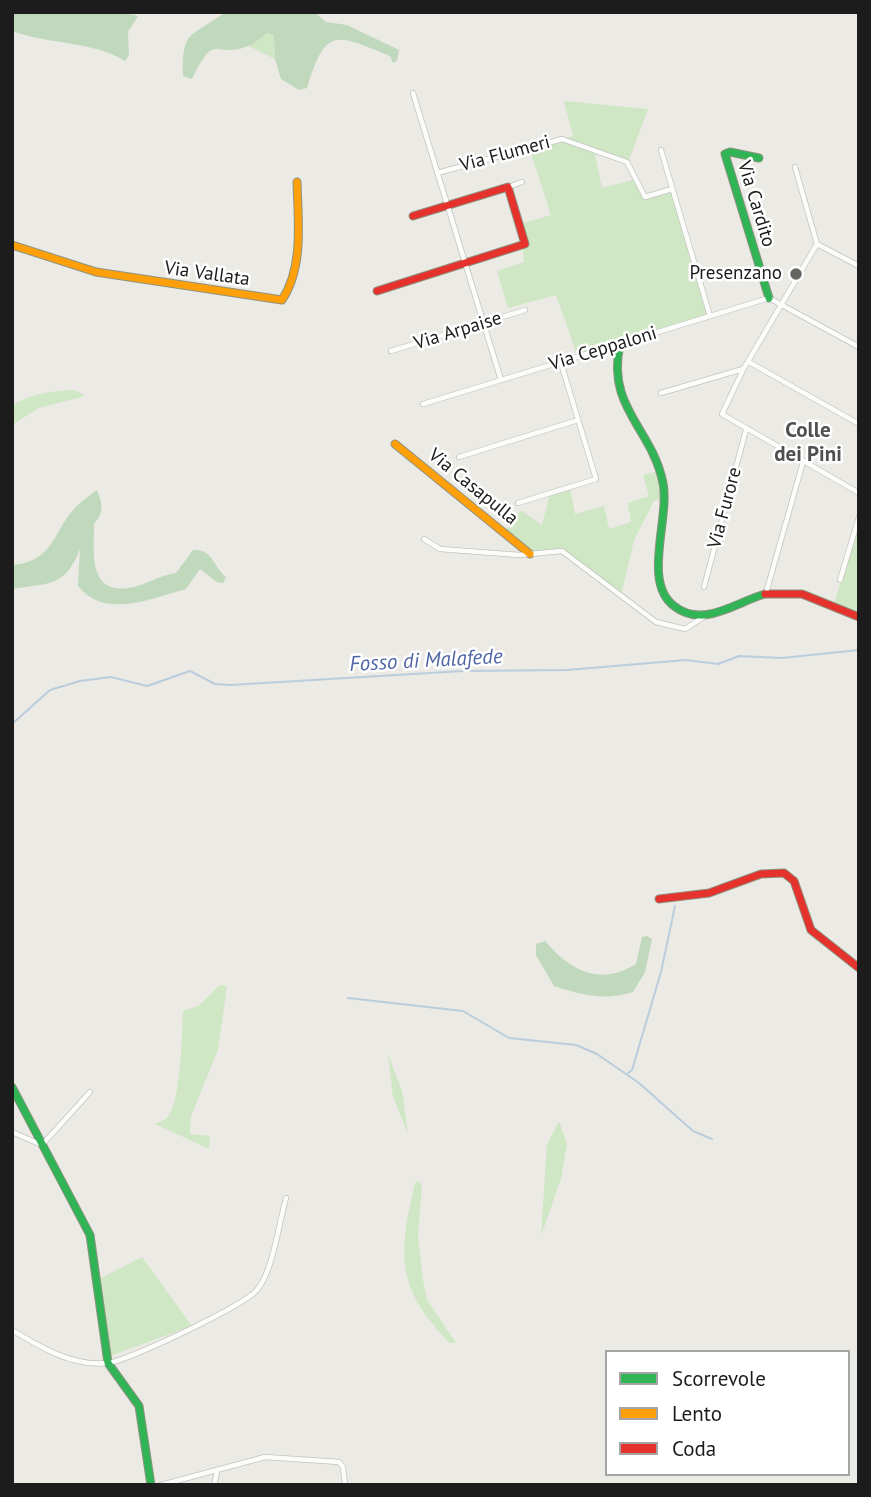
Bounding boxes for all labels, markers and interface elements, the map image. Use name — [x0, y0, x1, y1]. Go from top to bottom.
street label: Via Flumeri — [457, 131, 553, 177]
street label: Via Cardito — [732, 158, 780, 250]
street label: Via Vallata — [163, 257, 251, 291]
place label: Presenzano — [689, 263, 782, 285]
marker: Presenzano — [788, 266, 804, 282]
street label: Via Arpaise — [411, 307, 505, 355]
street label: Via Ceppaloni — [546, 322, 660, 376]
district label: Colle dei Pini — [774, 418, 842, 468]
street label: Via Casapulla — [424, 444, 522, 530]
street label: Via Furore — [703, 465, 747, 551]
water label: Fosso di Malafede — [349, 644, 503, 678]
legend — [605, 1350, 850, 1476]
text: Scorrevole — [672, 1365, 766, 1392]
text: Lento — [672, 1400, 722, 1427]
text: Coda — [672, 1435, 716, 1462]

